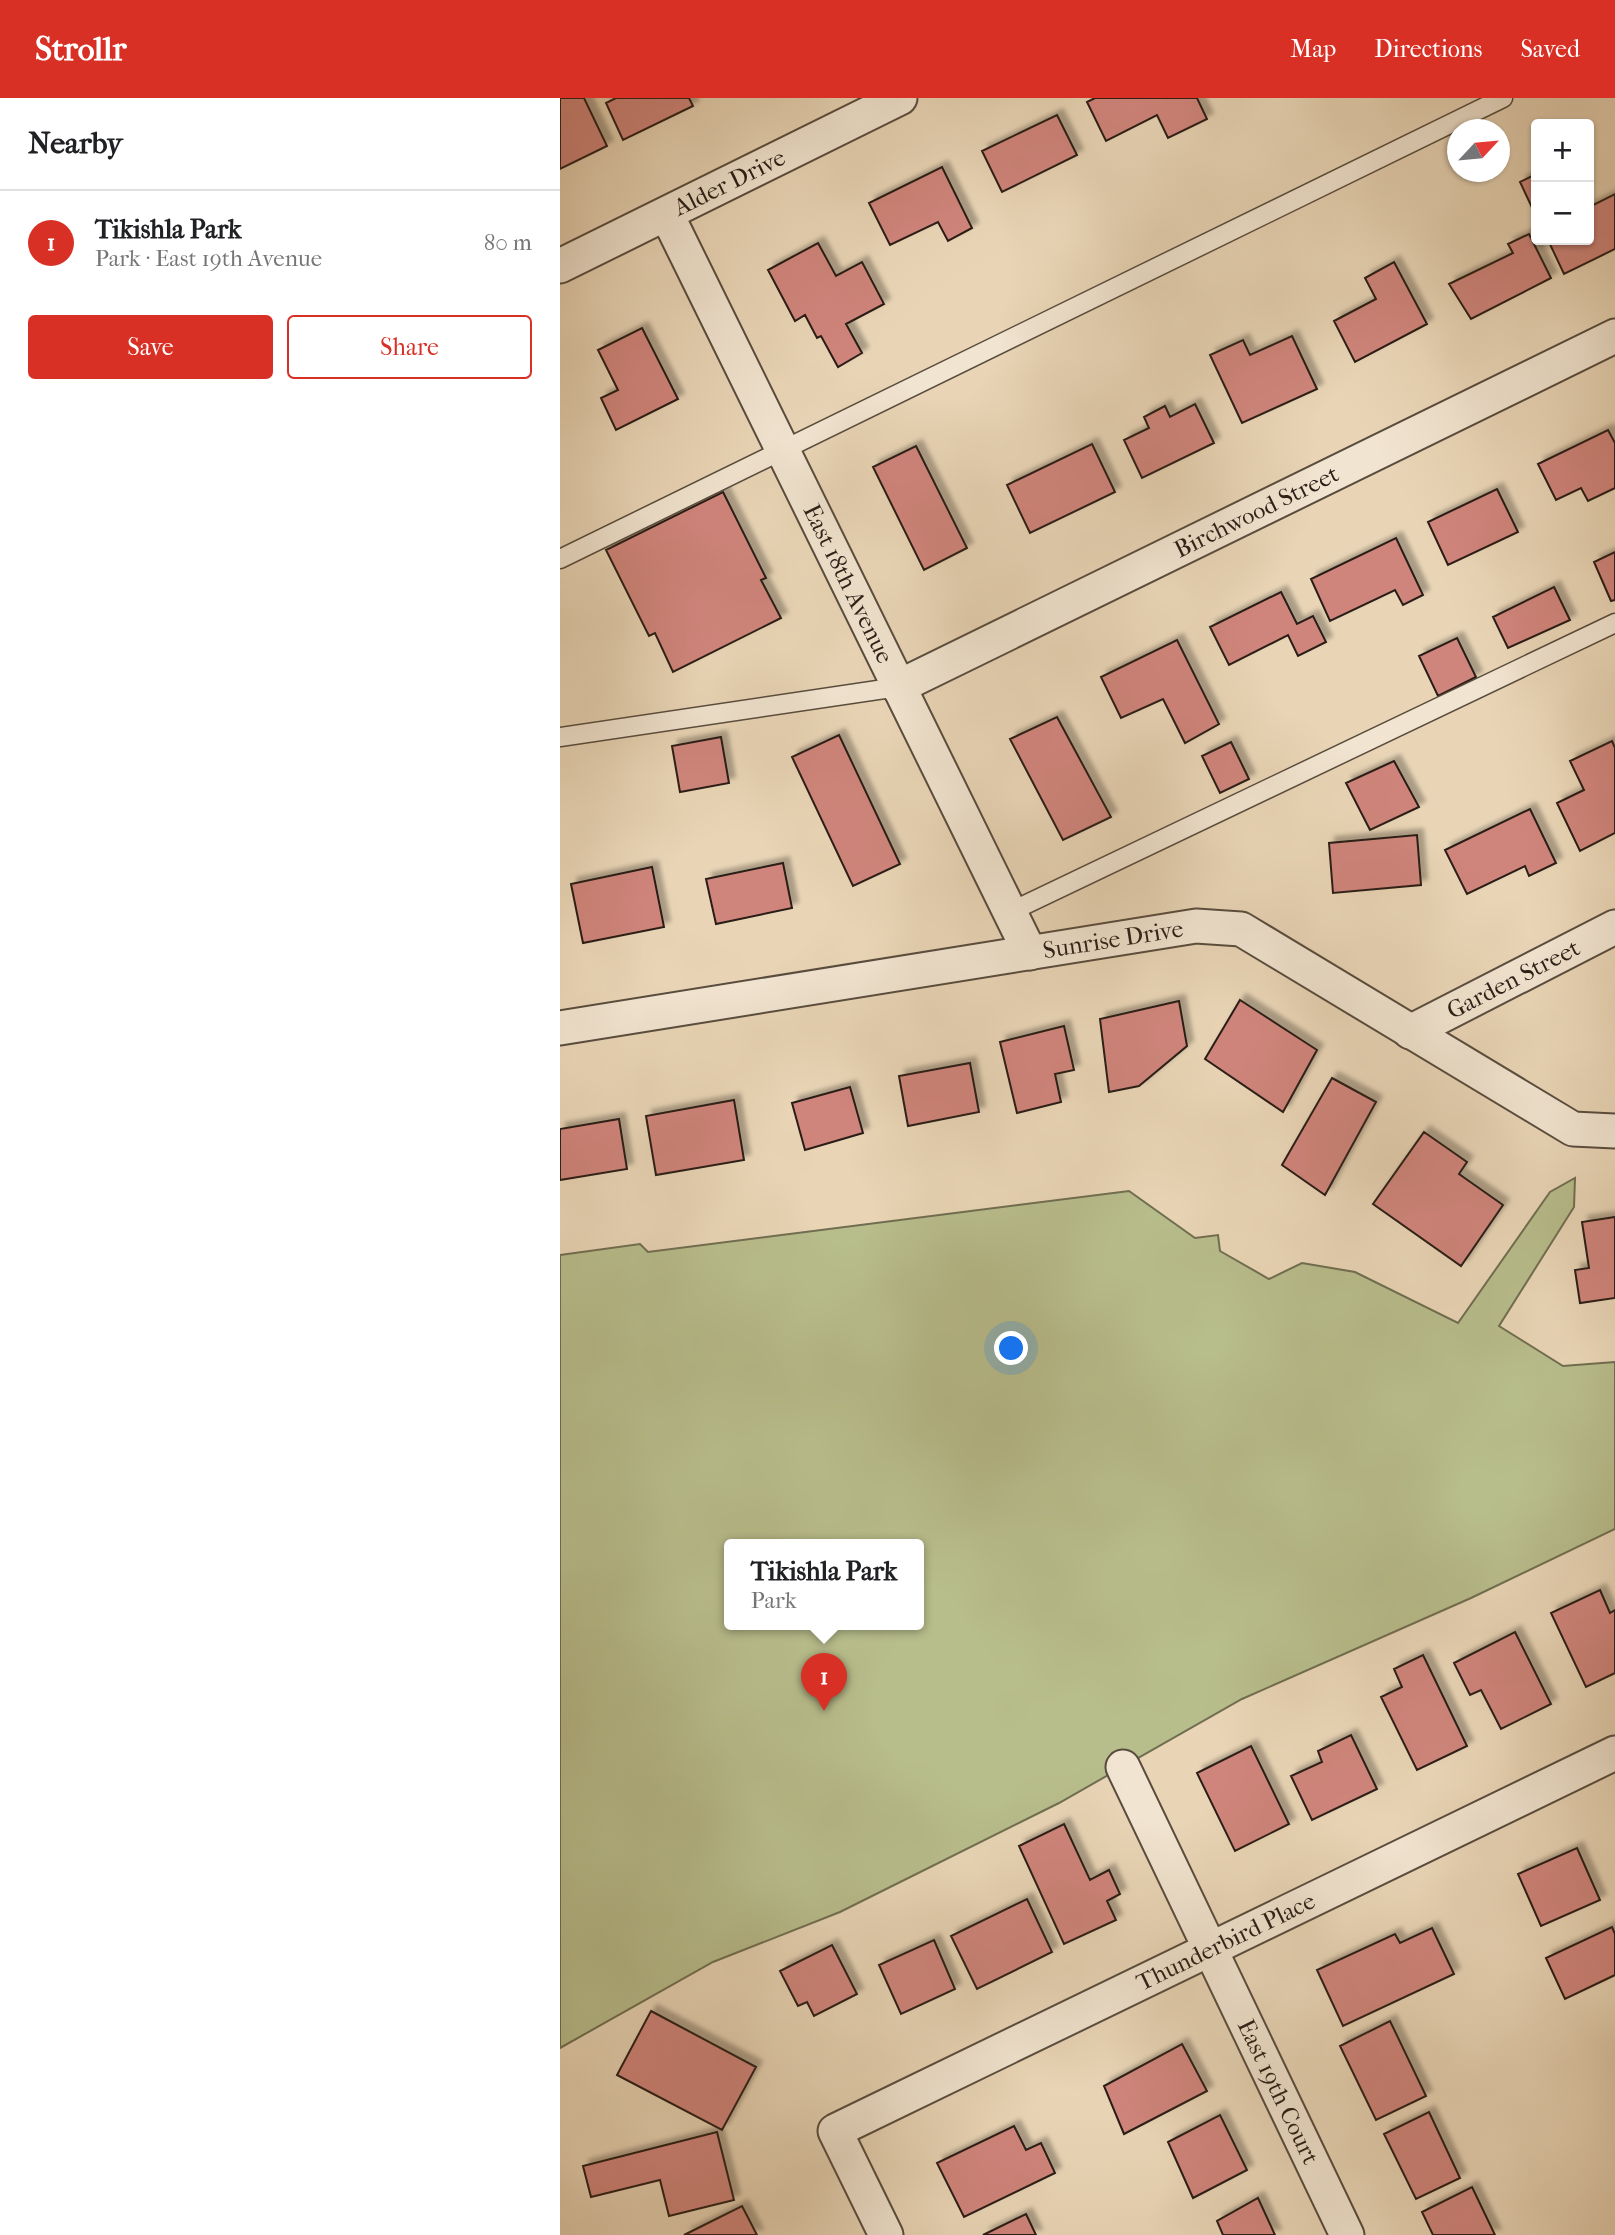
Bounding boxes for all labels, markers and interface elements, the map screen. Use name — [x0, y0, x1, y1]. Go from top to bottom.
text: Strollr — [35, 30, 126, 69]
text: Map — [1290, 35, 1336, 63]
text: Directions — [1374, 35, 1482, 63]
text: Saved — [1520, 35, 1580, 63]
north arrow — [1447, 119, 1510, 182]
map controls — [1531, 119, 1594, 245]
button: + — [1531, 119, 1594, 182]
text: Nearby — [28, 126, 123, 161]
street label: Alder Drive — [668, 143, 790, 222]
button: − — [1531, 182, 1594, 245]
text: Tikishla Park — [95, 214, 241, 245]
text: 1 — [47, 229, 55, 256]
text: 80 m — [484, 229, 532, 256]
text: Park · East 19th Avenue — [95, 245, 322, 272]
button: Save — [28, 315, 273, 379]
button: Share — [287, 315, 532, 379]
street label: Birchwood Street — [1170, 459, 1344, 564]
street label: East 18th Avenue — [797, 500, 899, 668]
street label: Sunrise Drive — [1041, 914, 1185, 964]
street label: Garden Street — [1442, 933, 1585, 1025]
your location — [994, 1331, 1028, 1365]
popup — [724, 1539, 924, 1630]
text: Tikishla Park — [751, 1556, 897, 1587]
text: Park — [751, 1587, 797, 1614]
pin: 1 — [801, 1653, 847, 1711]
street label: Thunderbird Place — [1132, 1887, 1320, 1997]
street label: East 19th Court — [1232, 2015, 1325, 2169]

